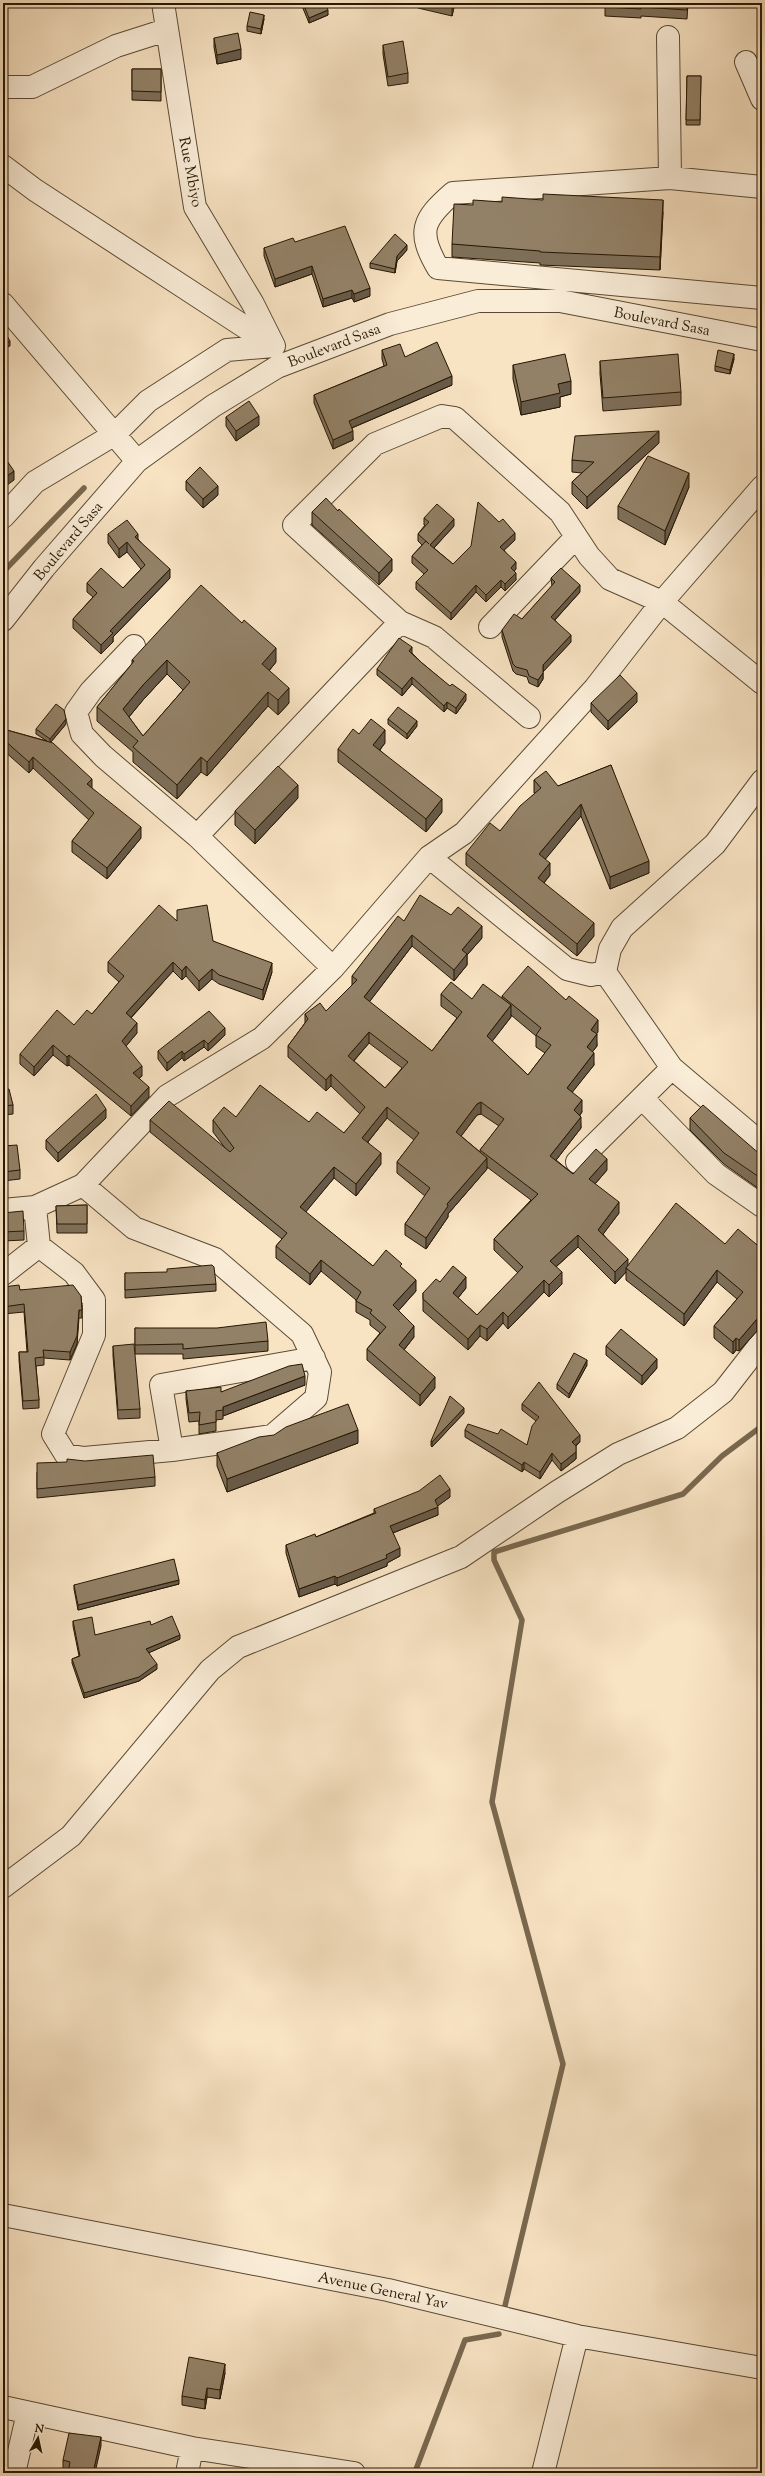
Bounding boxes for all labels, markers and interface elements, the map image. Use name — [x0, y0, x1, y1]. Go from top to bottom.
street label: Rue Mbiyo — [172, 135, 207, 209]
street label: Boulevard Sasa — [612, 303, 712, 342]
street label: Boulevard Sasa — [285, 319, 384, 374]
street label: Boulevard Sasa — [30, 498, 109, 586]
street label: Avenue General Yav — [316, 2267, 450, 2316]
north arrow — [18, 2418, 58, 2458]
text: N — [33, 2420, 45, 2438]

